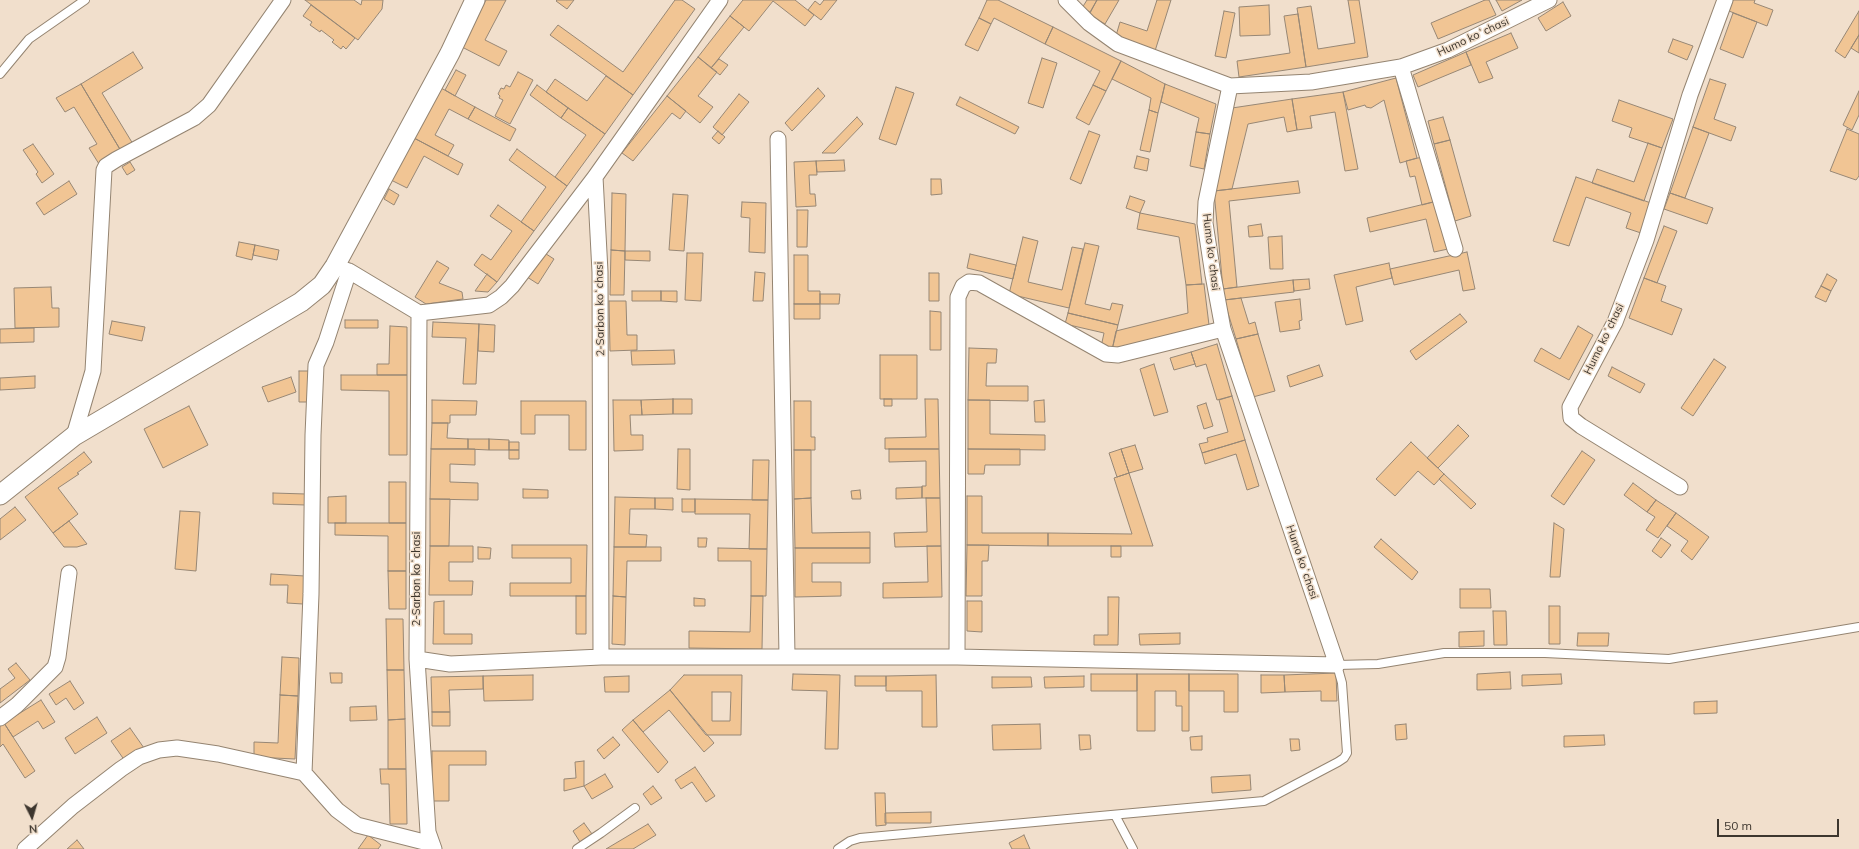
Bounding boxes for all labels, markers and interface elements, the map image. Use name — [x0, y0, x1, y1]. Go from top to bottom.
street label: Humo koʻchasi — [1435, 15, 1511, 59]
street label: Humo koʻchasi — [1200, 213, 1222, 291]
street label: 2-Sarbon koʻchasi — [593, 262, 607, 356]
street label: Humo koʻchasi — [1581, 301, 1627, 377]
street label: Humo koʻchasi — [1283, 523, 1321, 601]
street label: 2-Sarbon koʻchasi — [410, 532, 424, 626]
north arrow — [12, 797, 52, 837]
scale bar — [1719, 811, 1841, 837]
text: 50 m — [1724, 818, 1752, 833]
text: N — [28, 822, 38, 836]

